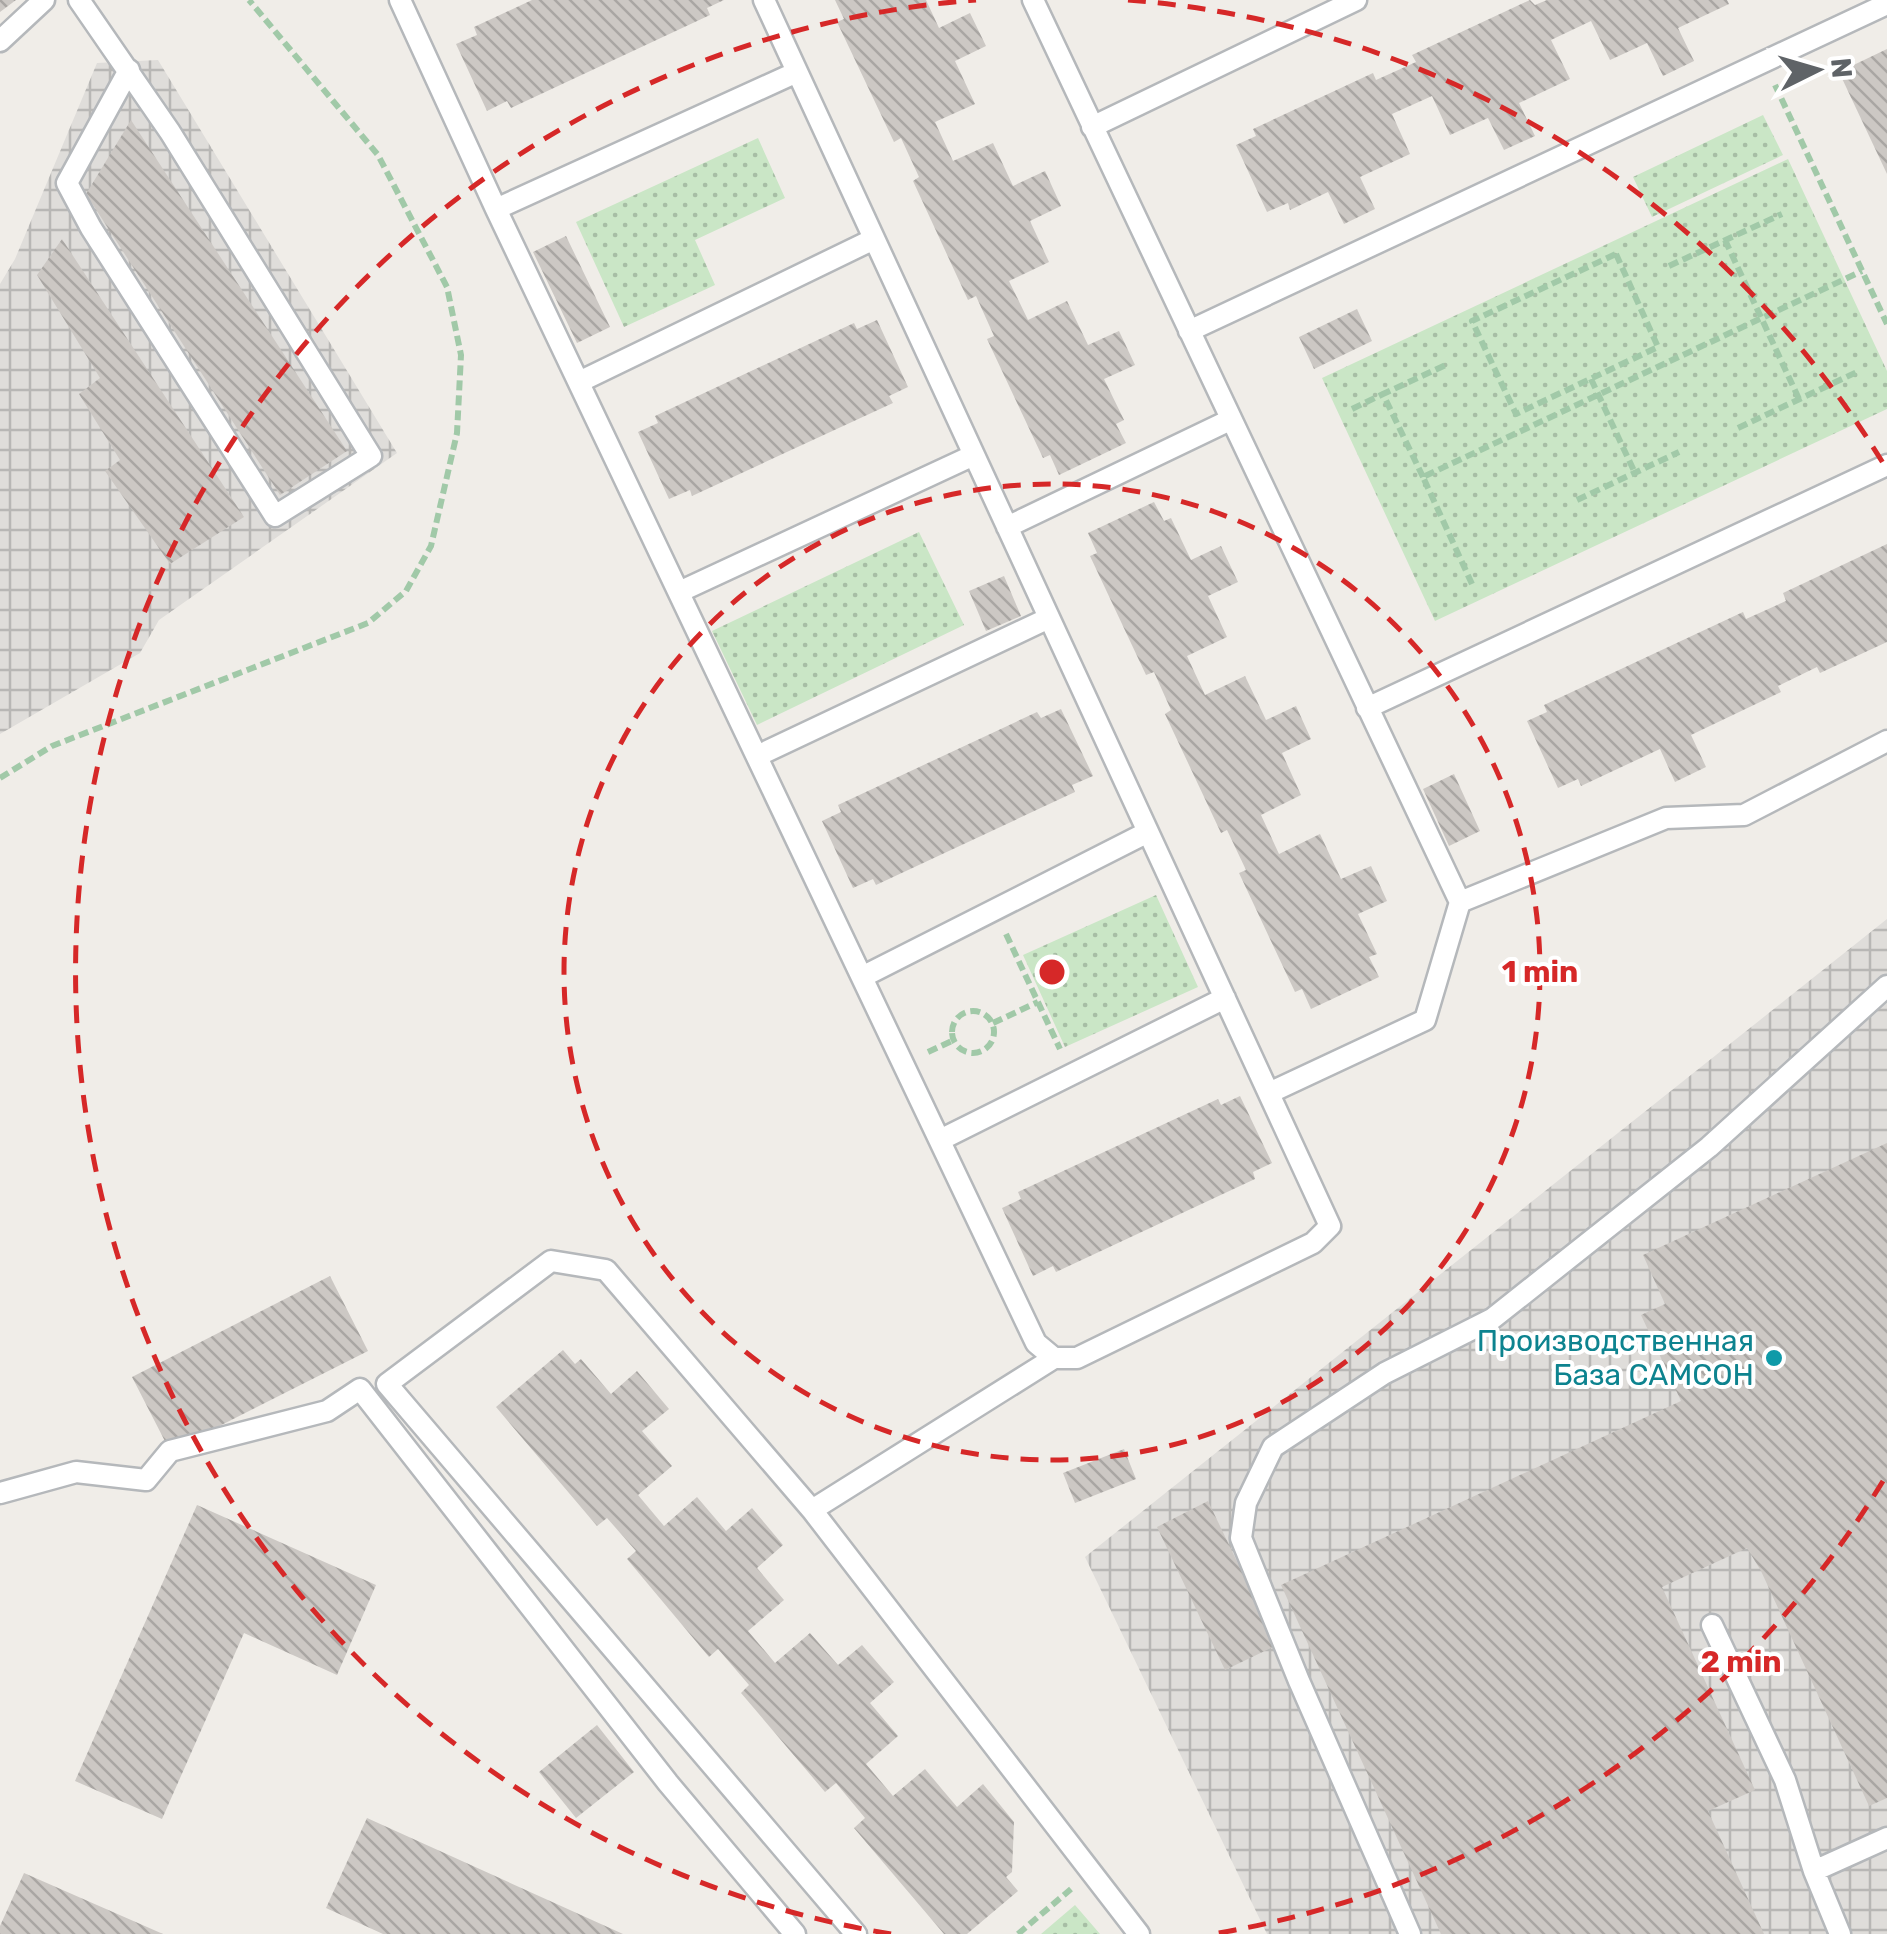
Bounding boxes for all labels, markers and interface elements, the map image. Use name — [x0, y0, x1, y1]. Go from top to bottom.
north arrow — [1767, 20, 1867, 120]
text: N — [1824, 56, 1859, 79]
centre of rings — [1034, 954, 1070, 990]
text: 1 min — [1502, 954, 1578, 990]
place label: Производственная База САМСОН — [1477, 1323, 1754, 1393]
marker: Производственная База САМСОН — [1763, 1347, 1785, 1369]
text: 2 min — [1700, 1644, 1782, 1680]

